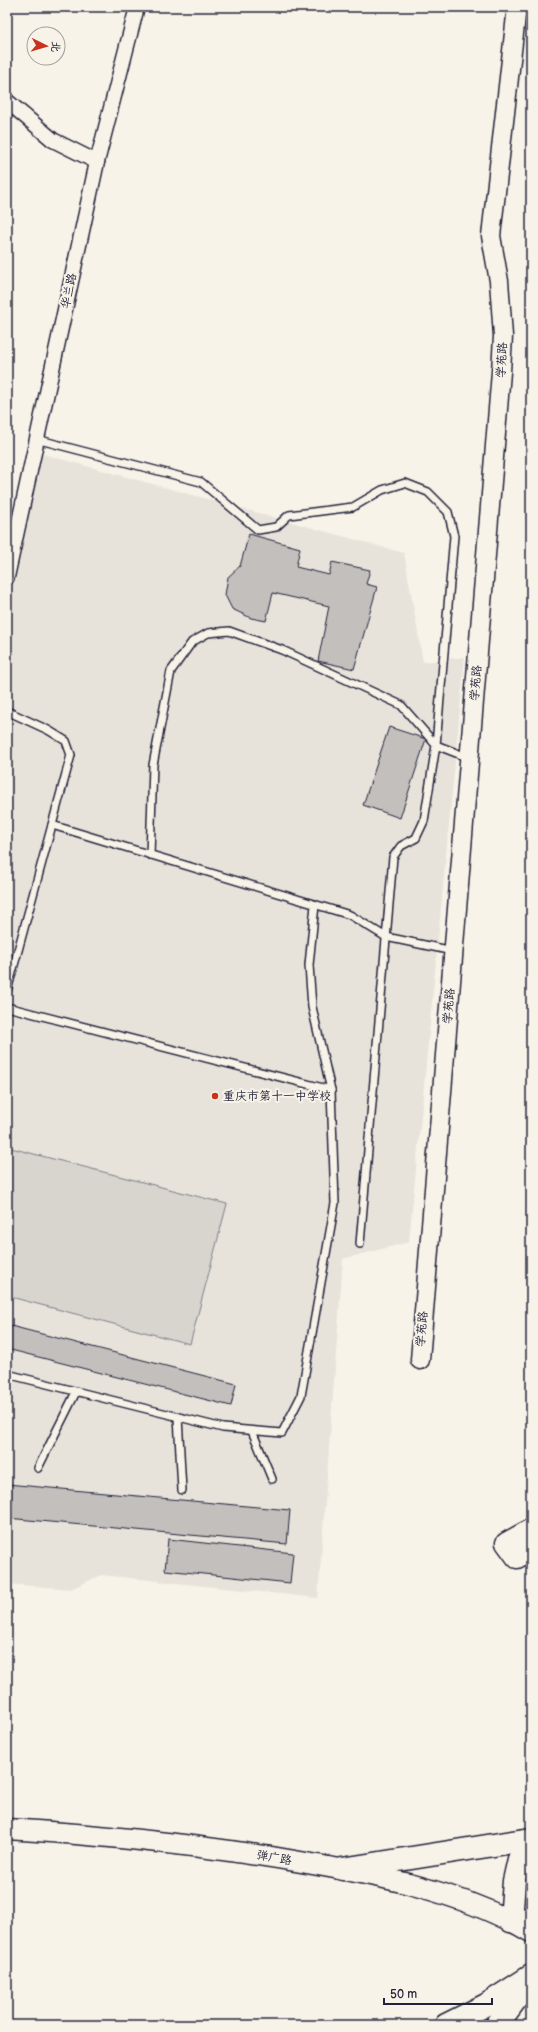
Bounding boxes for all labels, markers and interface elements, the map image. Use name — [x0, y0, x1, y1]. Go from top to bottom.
north arrow — [26, 26, 66, 66]
text: 北 — [49, 41, 62, 53]
street label: 华兰路 — [58, 272, 80, 310]
street label: 学苑路 — [494, 342, 510, 378]
street label: 学苑路 — [467, 664, 485, 702]
street label: 学苑路 — [440, 987, 458, 1025]
place label: 重庆市第十一中学校 — [223, 1089, 331, 1104]
marker: 重庆市第十一中学校 — [210, 1091, 220, 1101]
street label: 学苑路 — [413, 1310, 431, 1348]
street label: 弹广路 — [255, 1847, 293, 1869]
scale bar — [384, 1980, 492, 2006]
text: 50 m — [390, 1987, 417, 2002]

